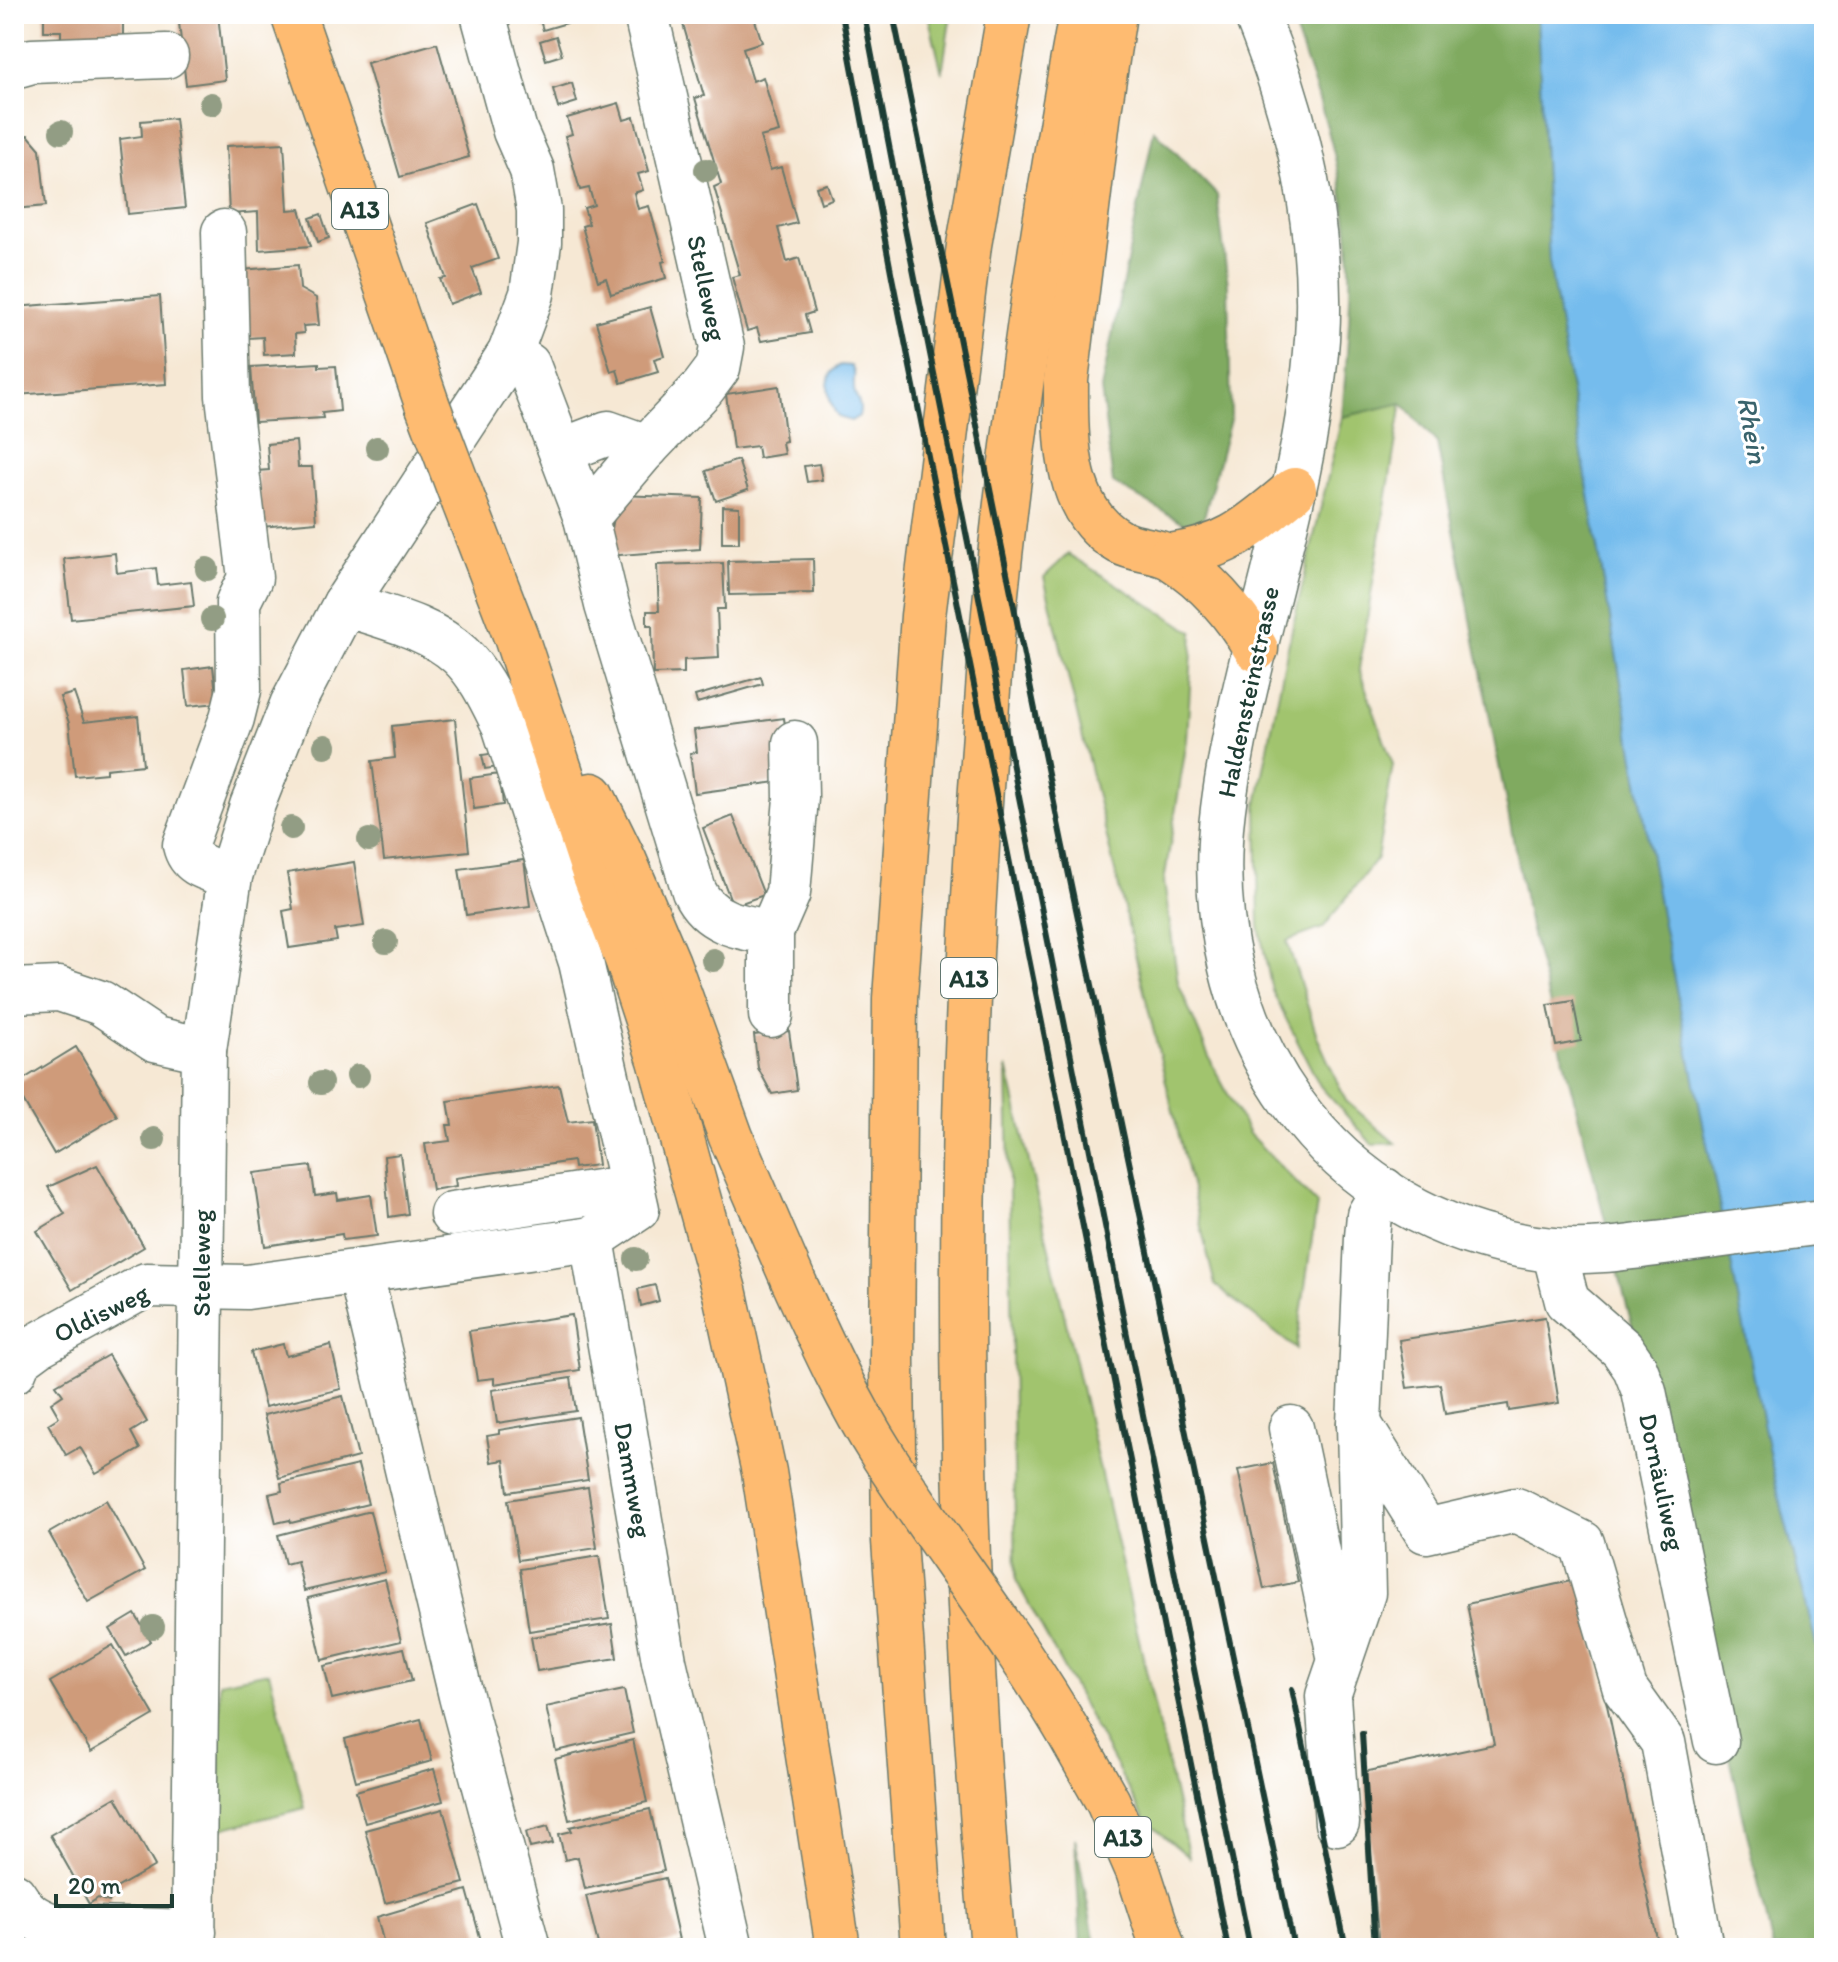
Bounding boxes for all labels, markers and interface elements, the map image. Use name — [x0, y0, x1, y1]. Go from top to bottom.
road number: A13 — [332, 189, 388, 229]
street label: Stelleweg — [680, 232, 734, 345]
water label: Rhein — [1730, 394, 1776, 466]
street label: Haldensteinstrasse — [1210, 583, 1286, 801]
road number: A13 — [941, 958, 997, 998]
street label: Stelleweg — [185, 1209, 217, 1317]
street label: Oldisweg — [48, 1276, 154, 1350]
street label: Dornäuliweg — [1632, 1410, 1692, 1554]
street label: Dammweg — [607, 1420, 659, 1541]
road number: A13 — [1095, 1817, 1151, 1857]
scale bar — [56, 1858, 172, 1908]
text: 20 m — [68, 1871, 121, 1900]

